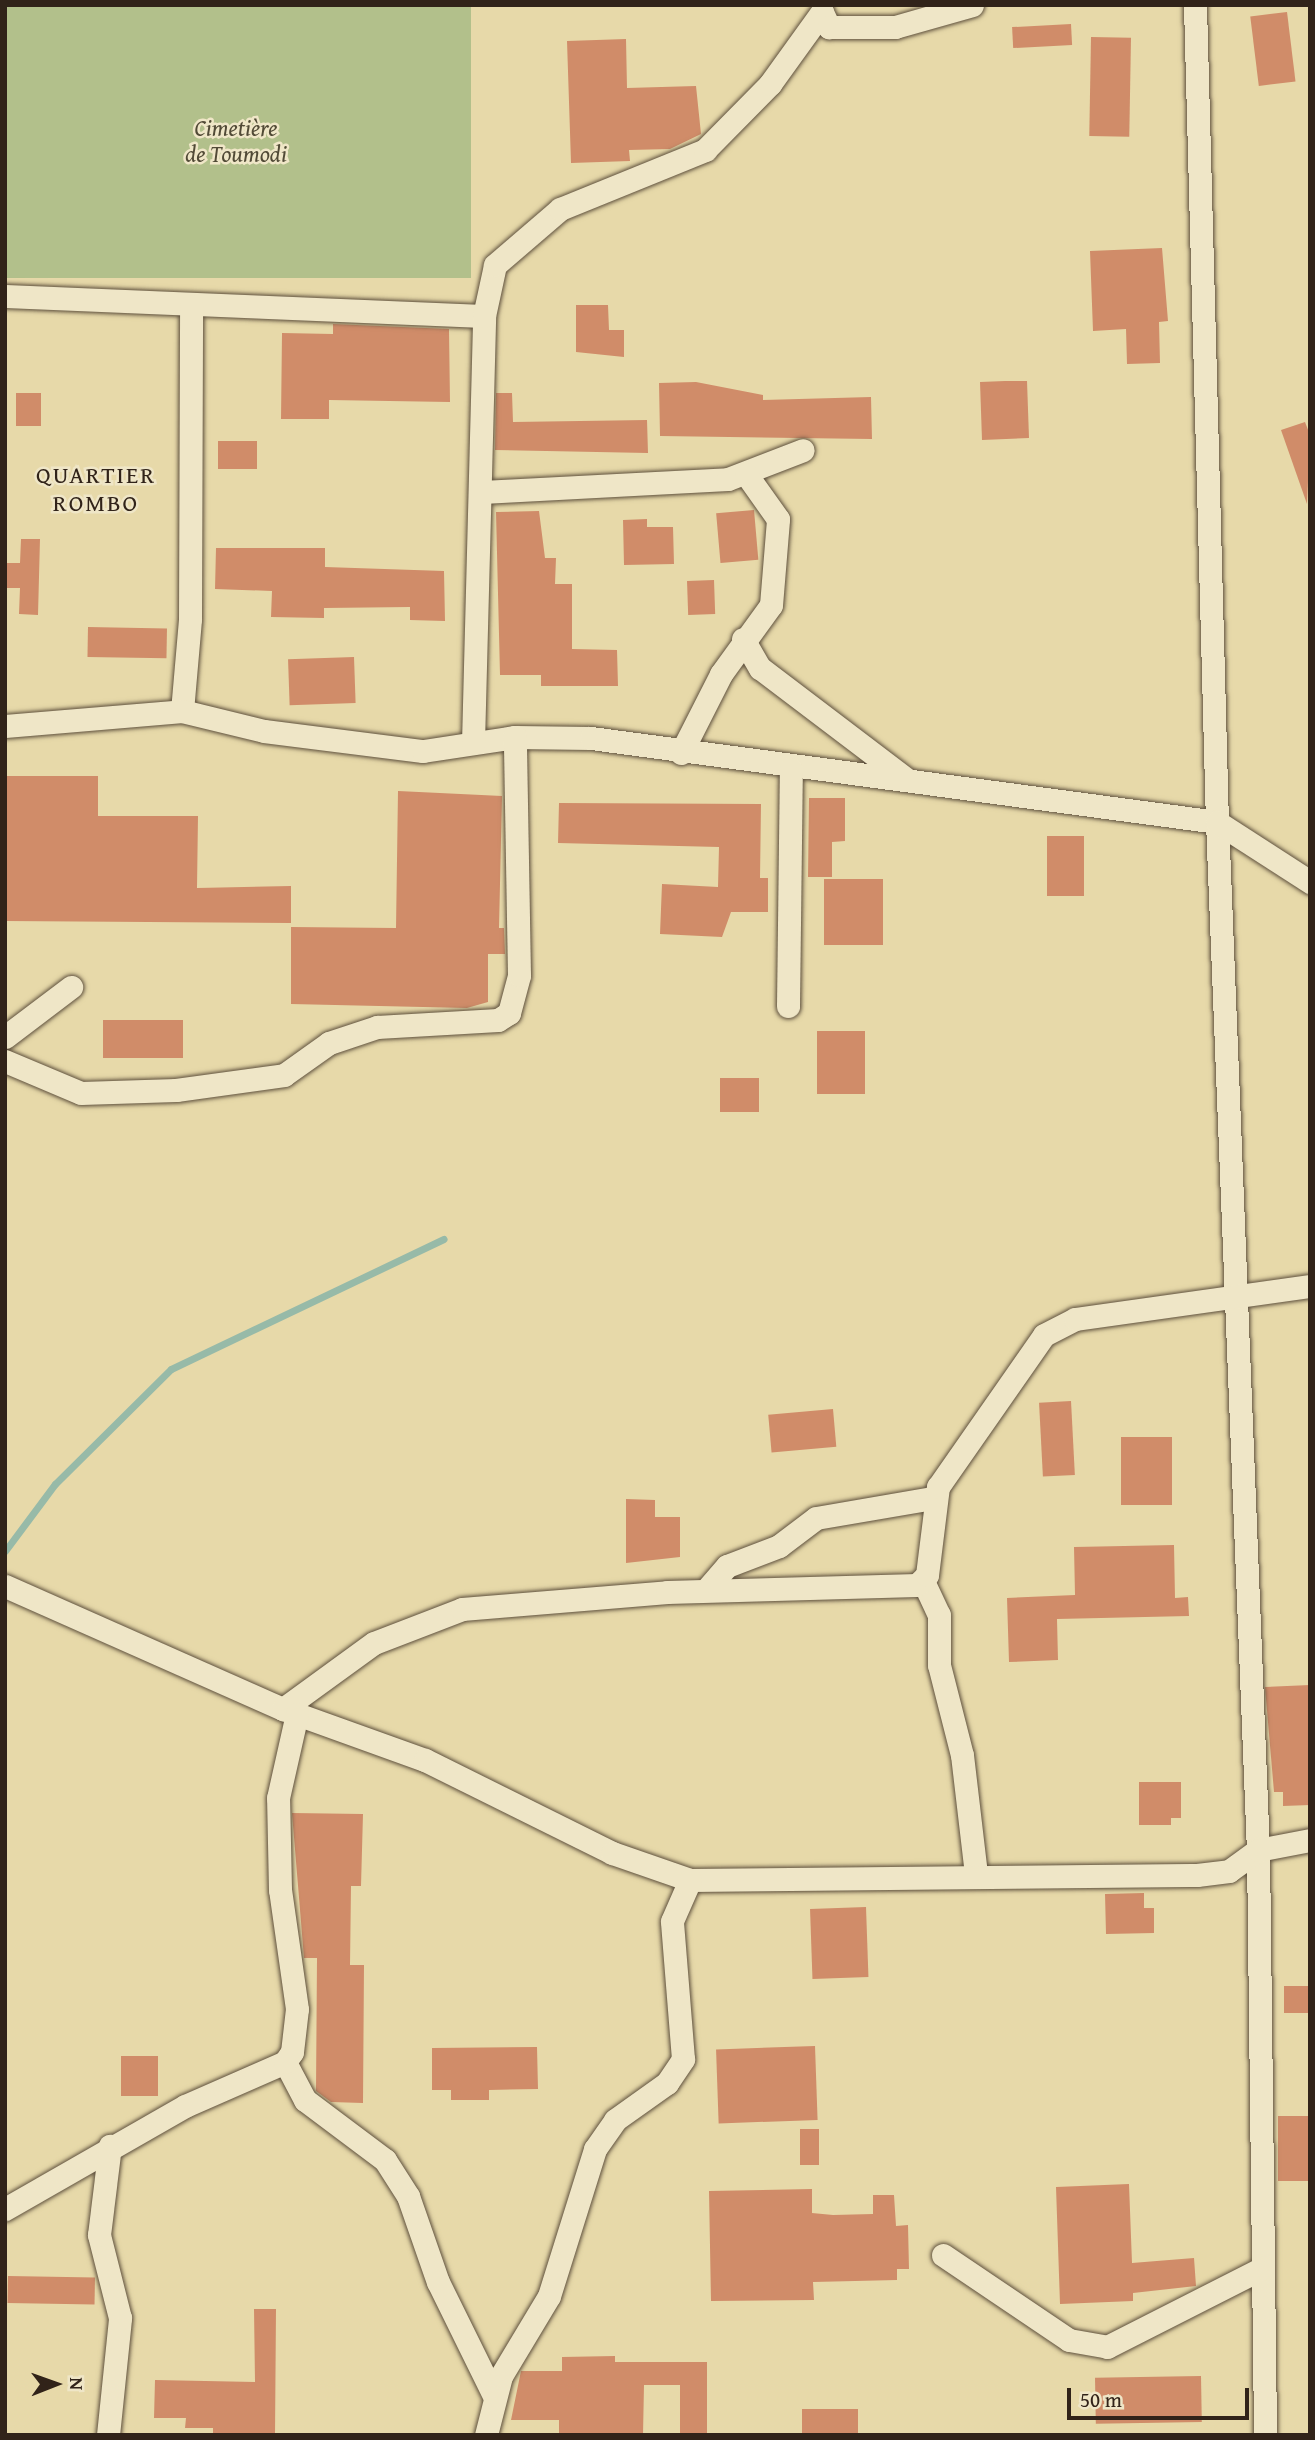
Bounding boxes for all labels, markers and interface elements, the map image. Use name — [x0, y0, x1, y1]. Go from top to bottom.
park label: Cimetière de Toumodi — [185, 114, 287, 168]
district label: QUARTIER ROMBO — [37, 461, 155, 517]
north arrow — [21, 2349, 91, 2419]
scale bar — [1070, 2374, 1252, 2418]
text: N — [63, 2377, 91, 2390]
text: 50 m — [1080, 2384, 1122, 2415]

